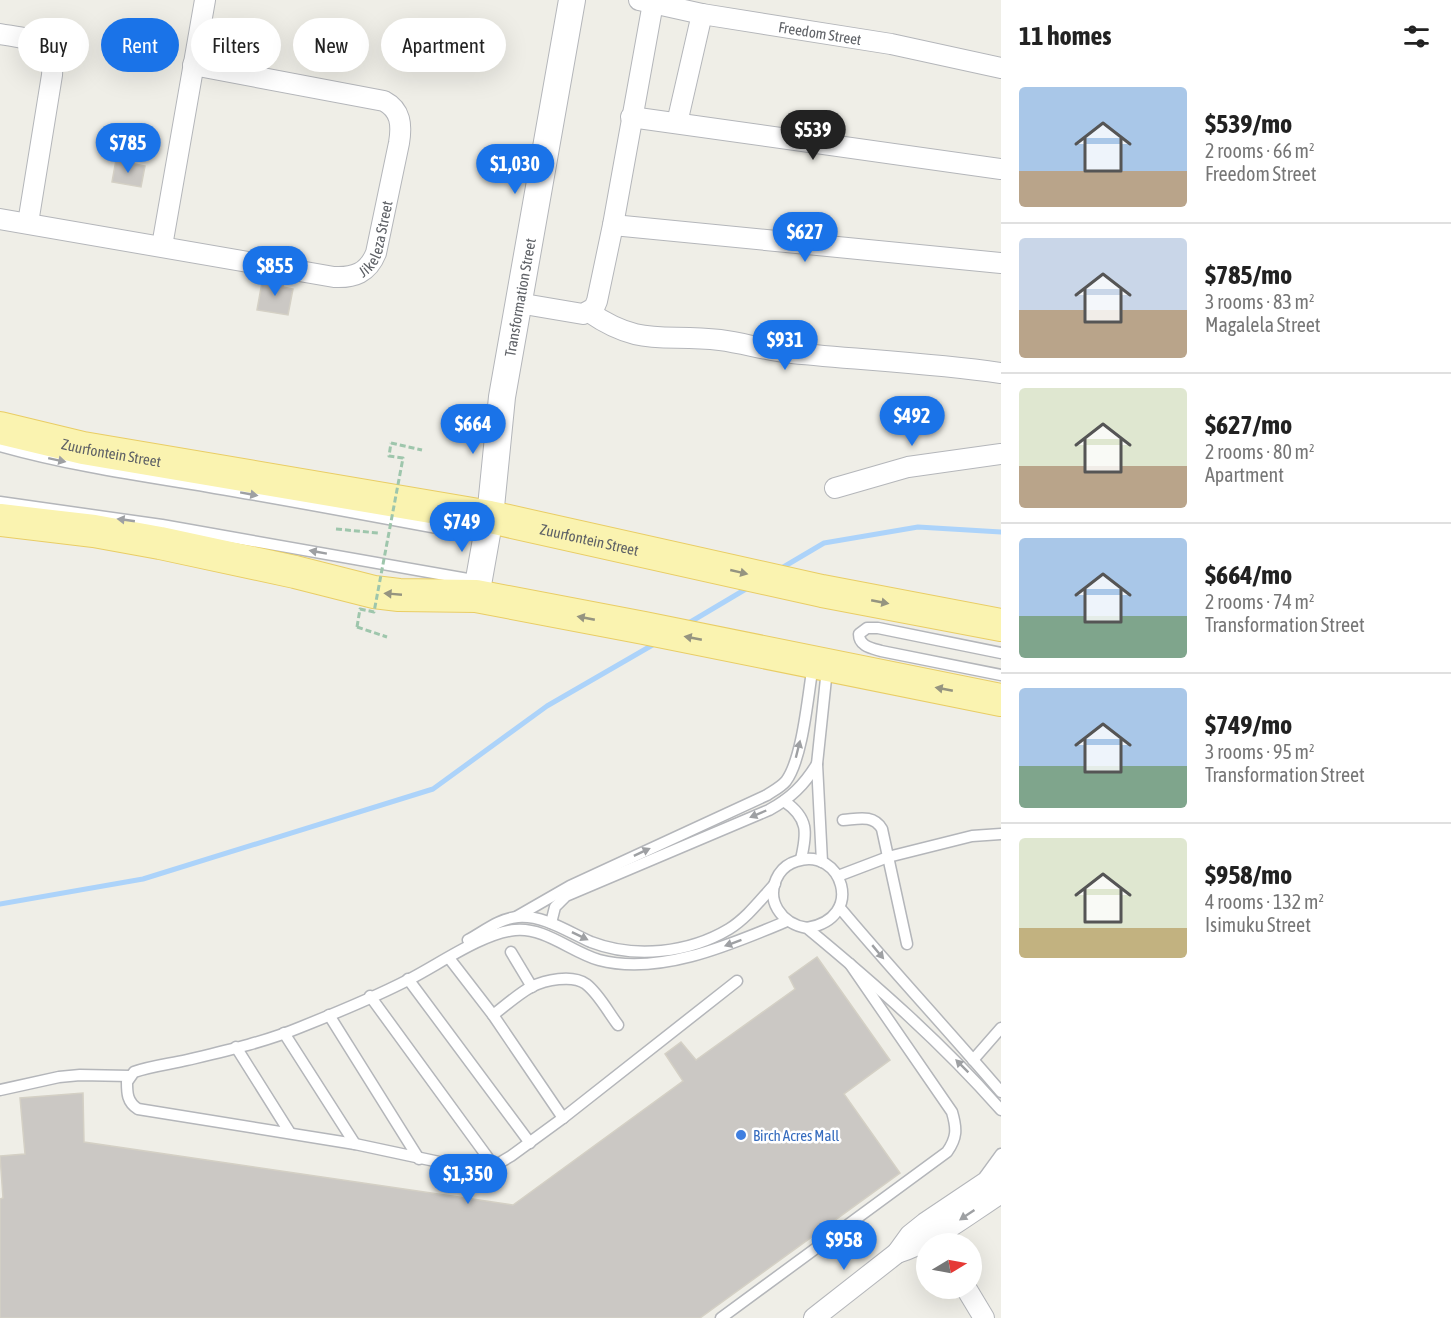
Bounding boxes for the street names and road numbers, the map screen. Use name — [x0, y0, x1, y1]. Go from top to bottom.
street label: Freedom Street — [777, 18, 863, 48]
street label: Jikeleza Street — [355, 199, 395, 280]
street label: Transformation Street — [501, 237, 538, 358]
street label: Zuurfontein Street — [60, 435, 162, 470]
street label: Zuurfontein Street — [538, 520, 640, 558]

